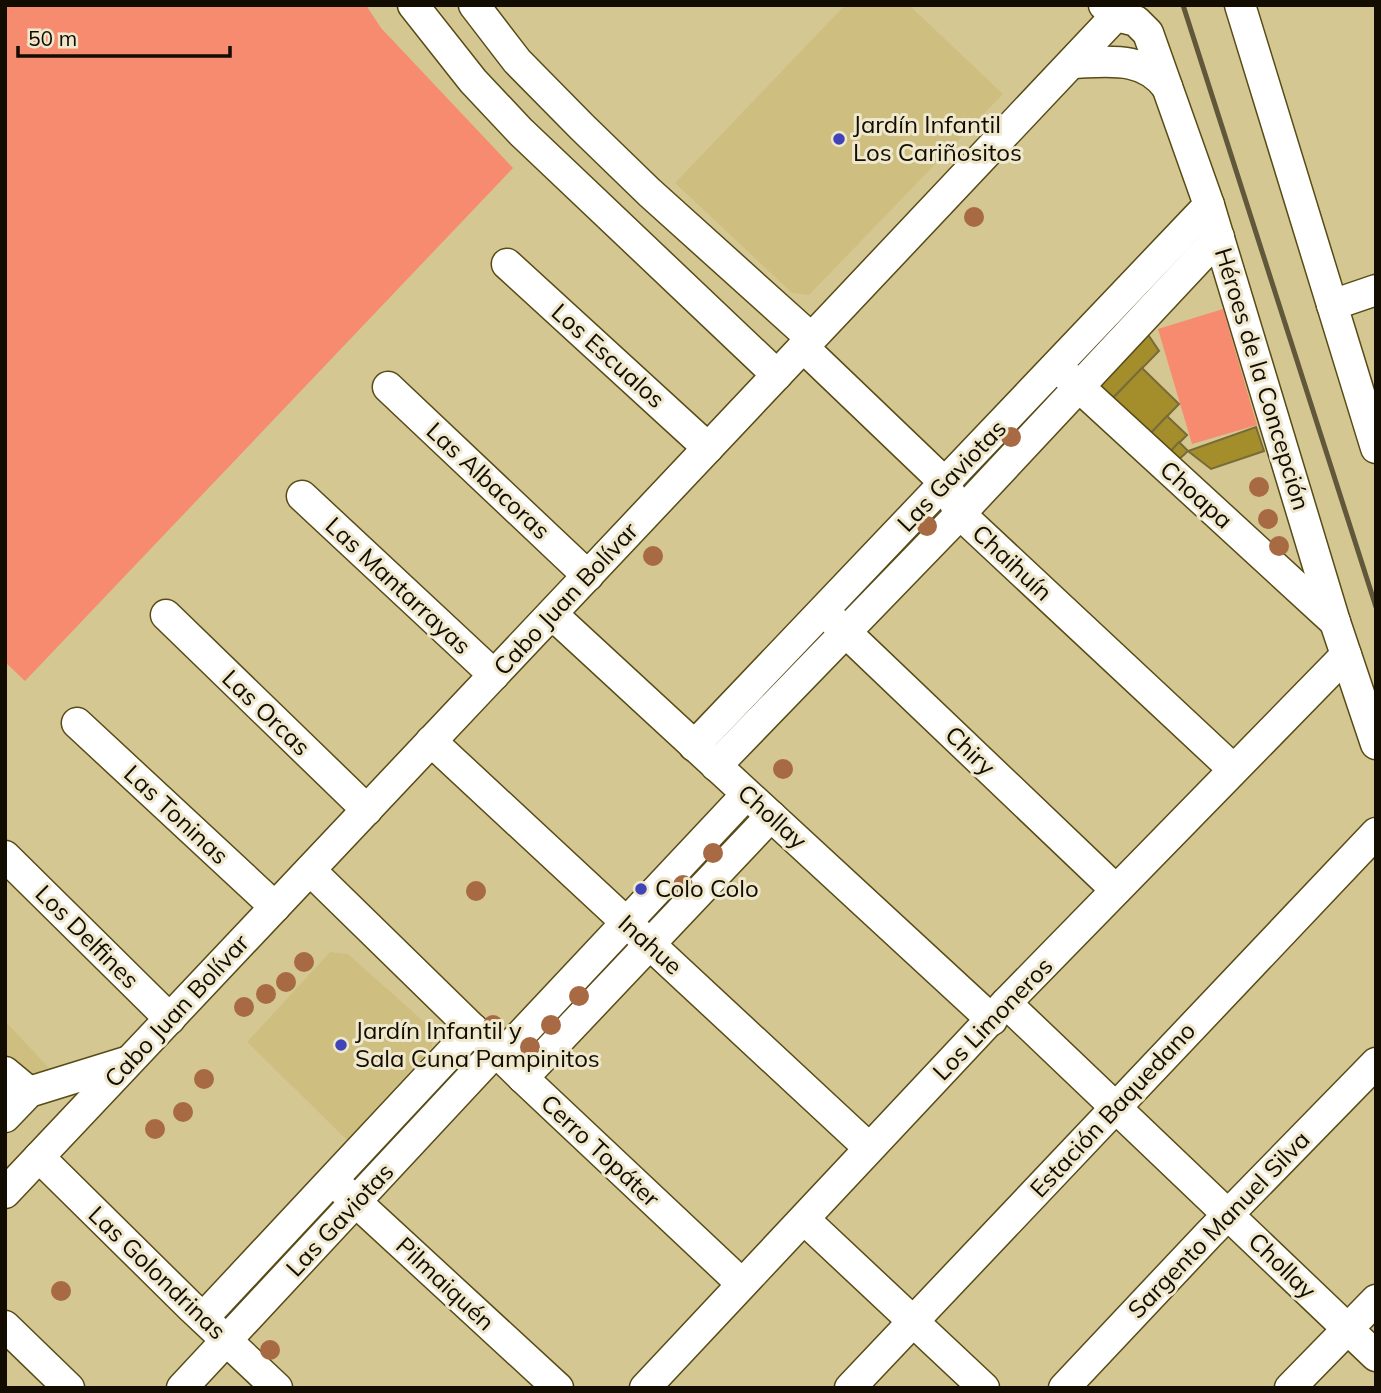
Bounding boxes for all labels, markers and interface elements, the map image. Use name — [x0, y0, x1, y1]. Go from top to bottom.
scale bar — [18, 14, 229, 58]
text: 50 m — [28, 25, 77, 51]
place label: Jardín Infantil Los Cariñositos — [853, 109, 1022, 167]
marker: Jardín Infantil Los Cariñositos — [831, 131, 847, 147]
street label: Héroes de la Concepción — [1209, 244, 1317, 514]
street label: Los Escualos — [546, 297, 672, 414]
street label: Las Gaviotas — [890, 413, 1012, 538]
street label: Las Albacoras — [421, 415, 557, 545]
street label: Choapa — [1154, 454, 1239, 535]
street label: Las Mantarrayas — [320, 510, 478, 660]
street label: Cabo Juan Bolívar — [487, 515, 644, 681]
street label: Chaihuín — [967, 518, 1059, 607]
street label: Las Orcas — [216, 663, 317, 762]
street label: Chiry — [939, 719, 1002, 782]
street label: Las Toninas — [118, 758, 235, 870]
street label: Chollay — [732, 777, 814, 855]
place label: Colo Colo — [655, 873, 759, 903]
street label: Los Delfines — [30, 878, 146, 994]
marker: Colo Colo — [633, 881, 649, 897]
street label: Inahue — [613, 908, 689, 981]
street label: Cabo Juan Bolívar — [98, 927, 255, 1093]
street label: Los Limoneros — [926, 950, 1059, 1086]
place label: Jardín Infantil y Sala Cuna Pampinitos — [355, 1015, 600, 1073]
street label: Estación Baquedano — [1023, 1015, 1201, 1203]
marker: Jardín Infantil y Sala Cuna Pampinitos — [333, 1037, 349, 1053]
street label: Cerro Topáter — [535, 1088, 666, 1213]
street label: Sargento Manuel Silva — [1121, 1124, 1316, 1324]
street label: Las Gaviotas — [279, 1156, 399, 1282]
street label: Las Golondrinas — [83, 1199, 233, 1345]
street label: Chollay — [1243, 1226, 1323, 1305]
street label: Pilmaiquén — [390, 1230, 501, 1336]

